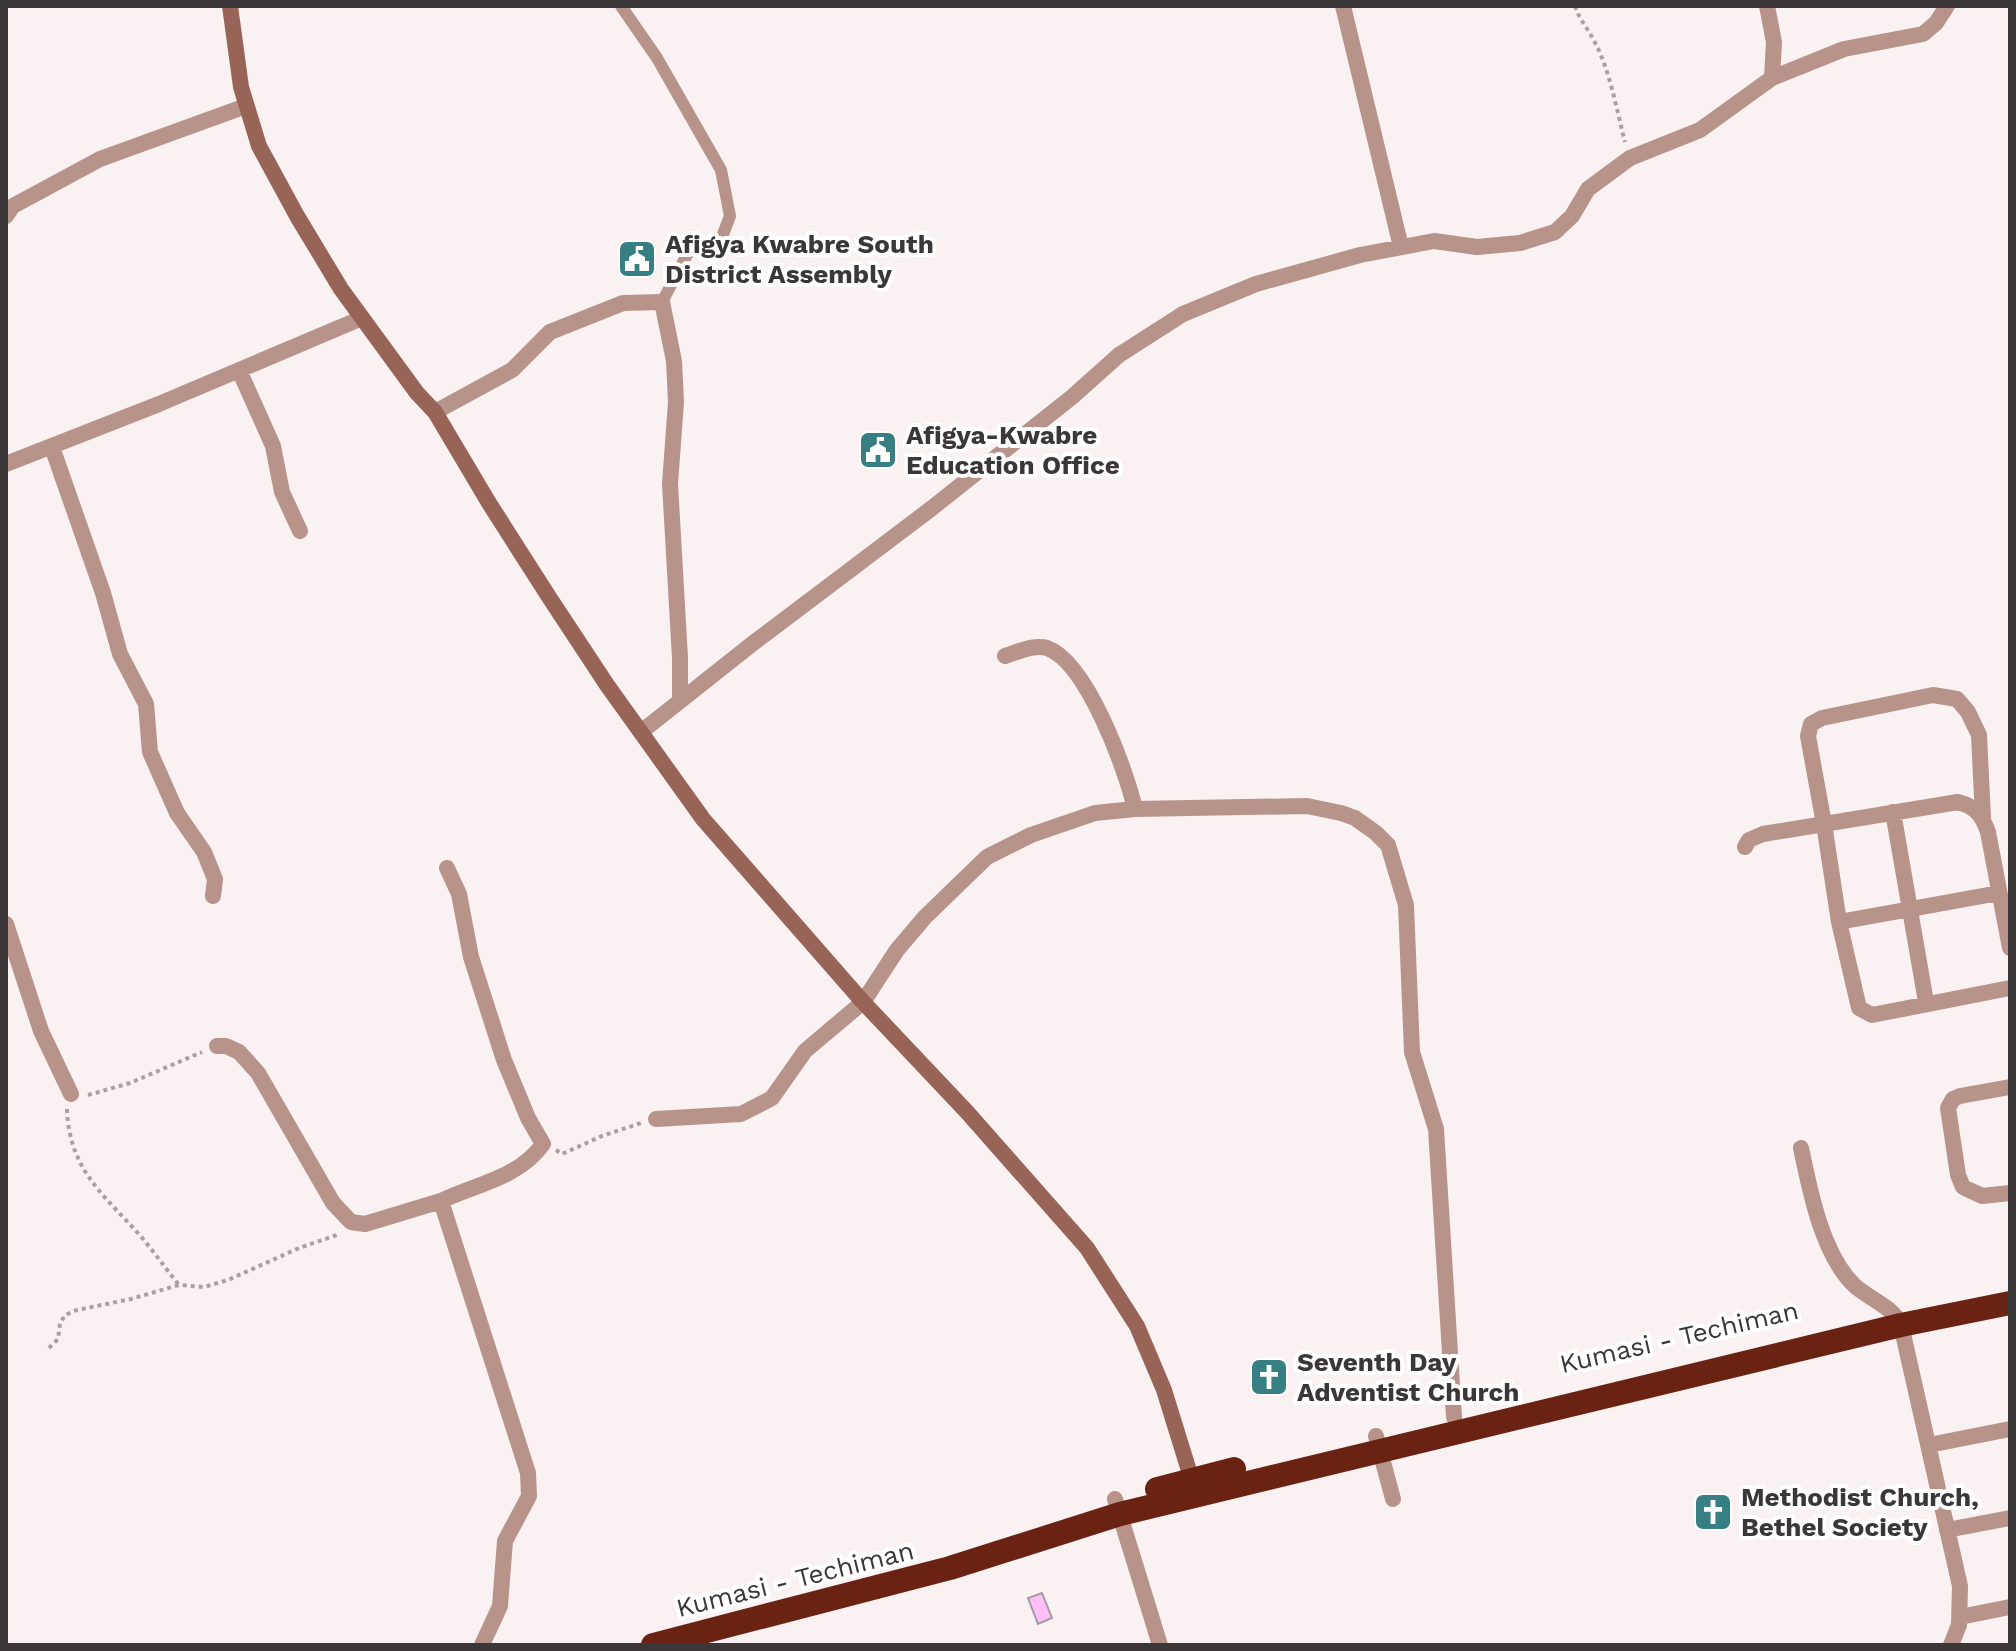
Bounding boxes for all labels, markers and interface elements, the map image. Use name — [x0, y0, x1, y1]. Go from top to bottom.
place label: Afigya Kwabre South District Assembly — [665, 229, 934, 289]
public building icon: Afigya Kwabre South District Assembly — [616, 238, 658, 280]
place label: Afigya-Kwabre Education Office — [906, 420, 1120, 480]
public building icon: Afigya-Kwabre Education Office — [857, 429, 899, 471]
street label: Kumasi - Techiman — [1557, 1295, 1801, 1379]
place label: Seventh Day Adventist Church — [1297, 1347, 1519, 1407]
church icon: Seventh Day Adventist Church — [1248, 1356, 1290, 1398]
place label: Methodist Church, Bethel Society — [1741, 1482, 1979, 1542]
church icon: Methodist Church, Bethel Society — [1692, 1491, 1734, 1533]
street label: Kumasi - Techiman — [673, 1535, 917, 1623]

